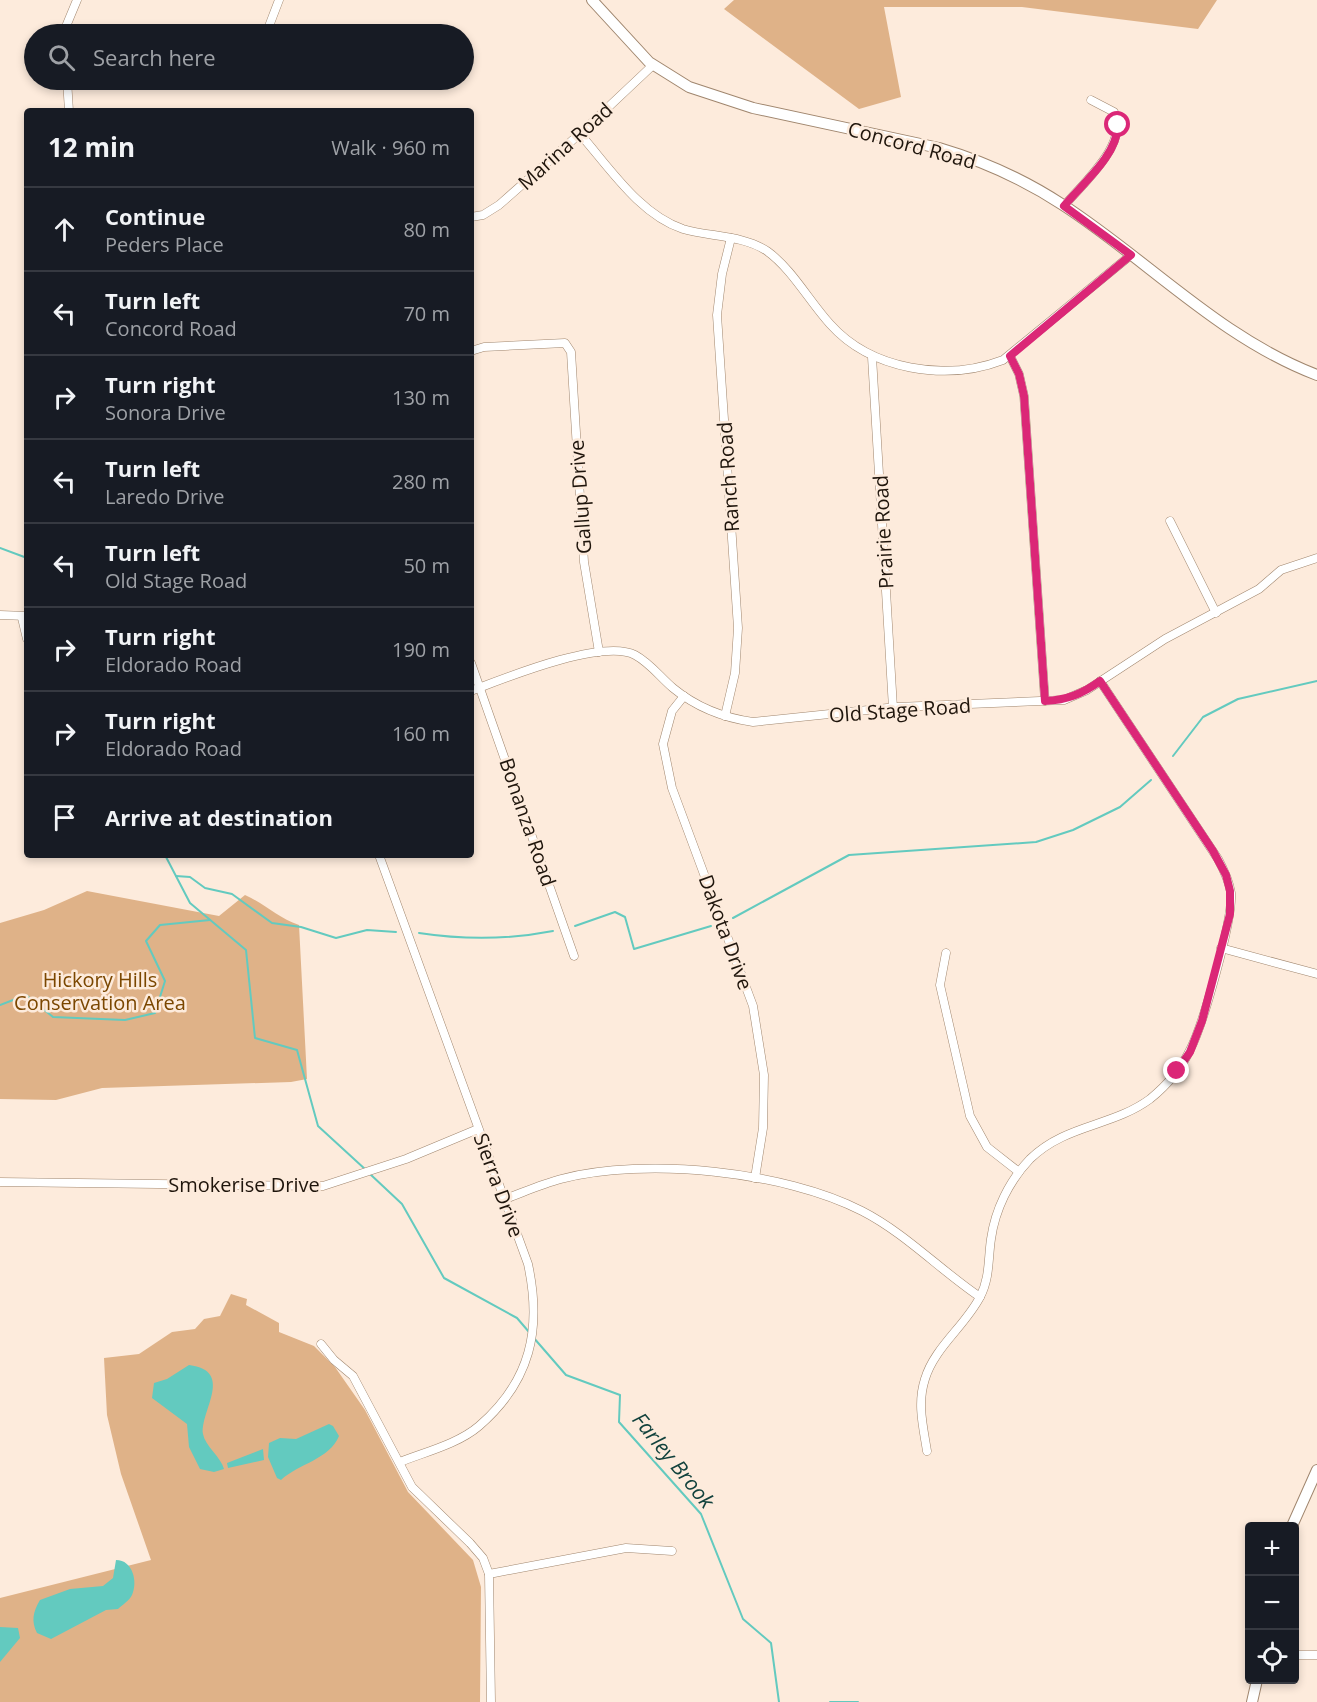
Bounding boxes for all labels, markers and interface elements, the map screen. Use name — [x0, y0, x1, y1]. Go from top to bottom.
search box — [24, 24, 474, 90]
icon: search — [45, 41, 78, 74]
text: Search here — [93, 42, 216, 72]
street label: Marina Road — [512, 96, 618, 196]
route start — [1104, 111, 1130, 137]
street label: Concord Road — [845, 115, 979, 175]
text: 12 min — [48, 129, 135, 165]
text: Walk · 960 m — [331, 134, 450, 161]
text: Continue — [105, 201, 205, 231]
icon: ahead — [48, 213, 81, 246]
text: 80 m — [403, 216, 450, 243]
text: Peders Place — [105, 231, 224, 258]
text: Turn left — [105, 285, 200, 315]
icon: left — [48, 297, 81, 330]
text: 70 m — [403, 300, 450, 327]
text: Concord Road — [105, 315, 237, 342]
text: Turn right — [105, 369, 216, 399]
icon: right — [48, 381, 81, 414]
text: 130 m — [392, 384, 450, 411]
text: Sonora Drive — [105, 399, 226, 426]
street label: Ranch Road — [711, 421, 745, 533]
street label: Gallup Drive — [563, 439, 597, 555]
text: Turn left — [105, 453, 200, 483]
icon: left — [48, 465, 81, 498]
text: 280 m — [392, 468, 450, 495]
street label: Prairie Road — [867, 474, 899, 590]
text: Laredo Drive — [105, 483, 224, 510]
text: Turn left — [105, 537, 200, 567]
icon: left — [48, 549, 81, 582]
text: 50 m — [403, 552, 450, 579]
text: Old Stage Road — [105, 567, 247, 594]
text: Turn right — [105, 621, 216, 651]
icon: right — [48, 633, 81, 666]
text: 190 m — [392, 636, 450, 663]
text: Eldorado Road — [105, 651, 242, 678]
street label: Old Stage Road — [828, 692, 972, 728]
text: Turn right — [105, 705, 216, 735]
icon: right — [48, 717, 81, 750]
text: 160 m — [392, 720, 450, 747]
text: Eldorado Road — [105, 735, 242, 762]
street label: Bonanza Road — [493, 754, 563, 890]
icon: arrive — [48, 801, 81, 834]
text: Arrive at destination — [105, 802, 333, 832]
street label: Dakota Drive — [693, 871, 759, 993]
park label: Hickory Hills Conservation Area — [14, 966, 186, 1016]
route end — [1163, 1057, 1189, 1083]
street label: Sierra Drive — [468, 1129, 530, 1241]
street label: Smokerise Drive — [168, 1171, 320, 1198]
water label: Farley Brook — [627, 1406, 722, 1514]
map controls — [1245, 1522, 1299, 1684]
button: + — [1245, 1522, 1299, 1576]
button: − — [1245, 1576, 1299, 1630]
button: locate — [1245, 1630, 1299, 1684]

